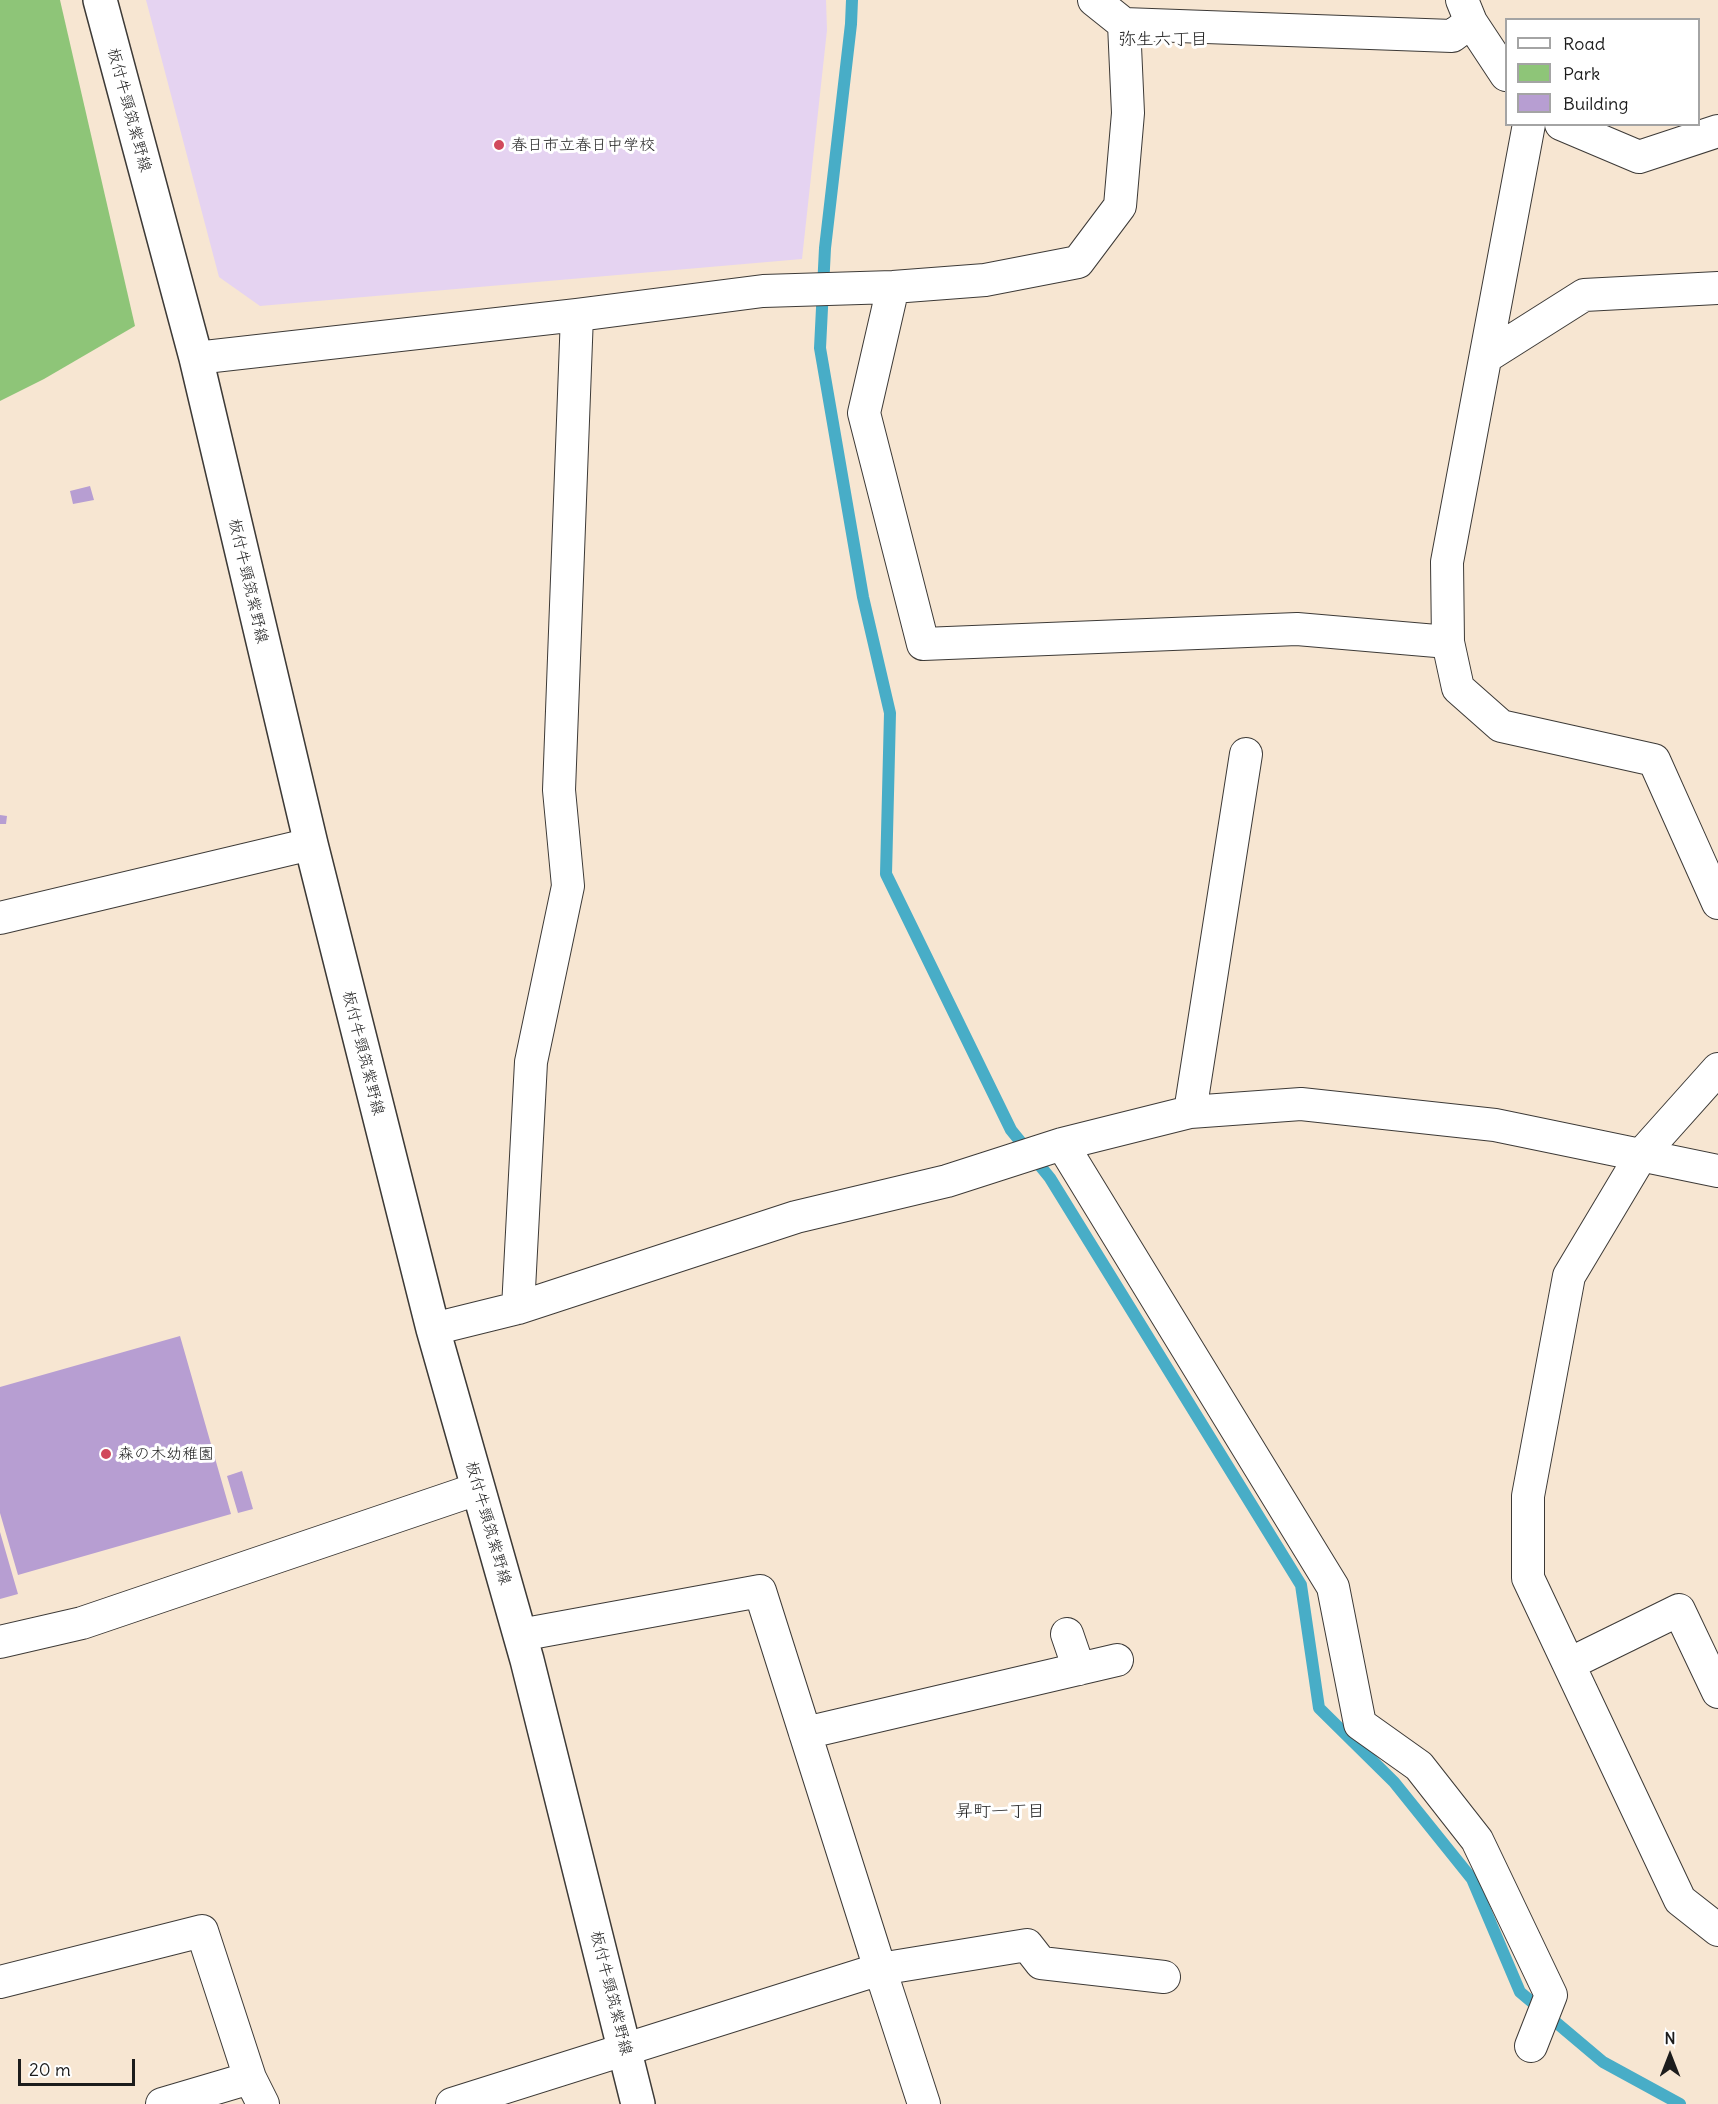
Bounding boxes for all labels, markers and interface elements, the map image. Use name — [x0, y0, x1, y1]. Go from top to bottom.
legend — [1505, 18, 1700, 126]
district label: 弥生六丁目 — [1118, 29, 1208, 51]
text: Road — [1563, 32, 1605, 55]
street label: 板付牛頸筑紫野線 — [103, 46, 155, 174]
text: Park — [1563, 62, 1600, 85]
text: Building — [1563, 92, 1628, 115]
place label: 春日市立春日中学校 — [511, 135, 655, 155]
marker: 春日市立春日中学校 — [492, 138, 506, 152]
street label: 板付牛頸筑紫野線 — [224, 516, 272, 646]
street label: 板付牛頸筑紫野線 — [338, 989, 388, 1117]
place label: 森の木幼稚園 — [118, 1444, 214, 1464]
marker: 森の木幼稚園 — [99, 1447, 113, 1461]
street label: 板付牛頸筑紫野線 — [461, 1459, 515, 1587]
district label: 昇町一丁目 — [955, 1801, 1045, 1823]
street label: 板付牛頸筑紫野線 — [586, 1929, 636, 2057]
north arrow — [1640, 2026, 1700, 2086]
text: N — [1664, 2028, 1676, 2048]
scale bar — [21, 2047, 138, 2085]
text: 20 m — [29, 2058, 71, 2081]

